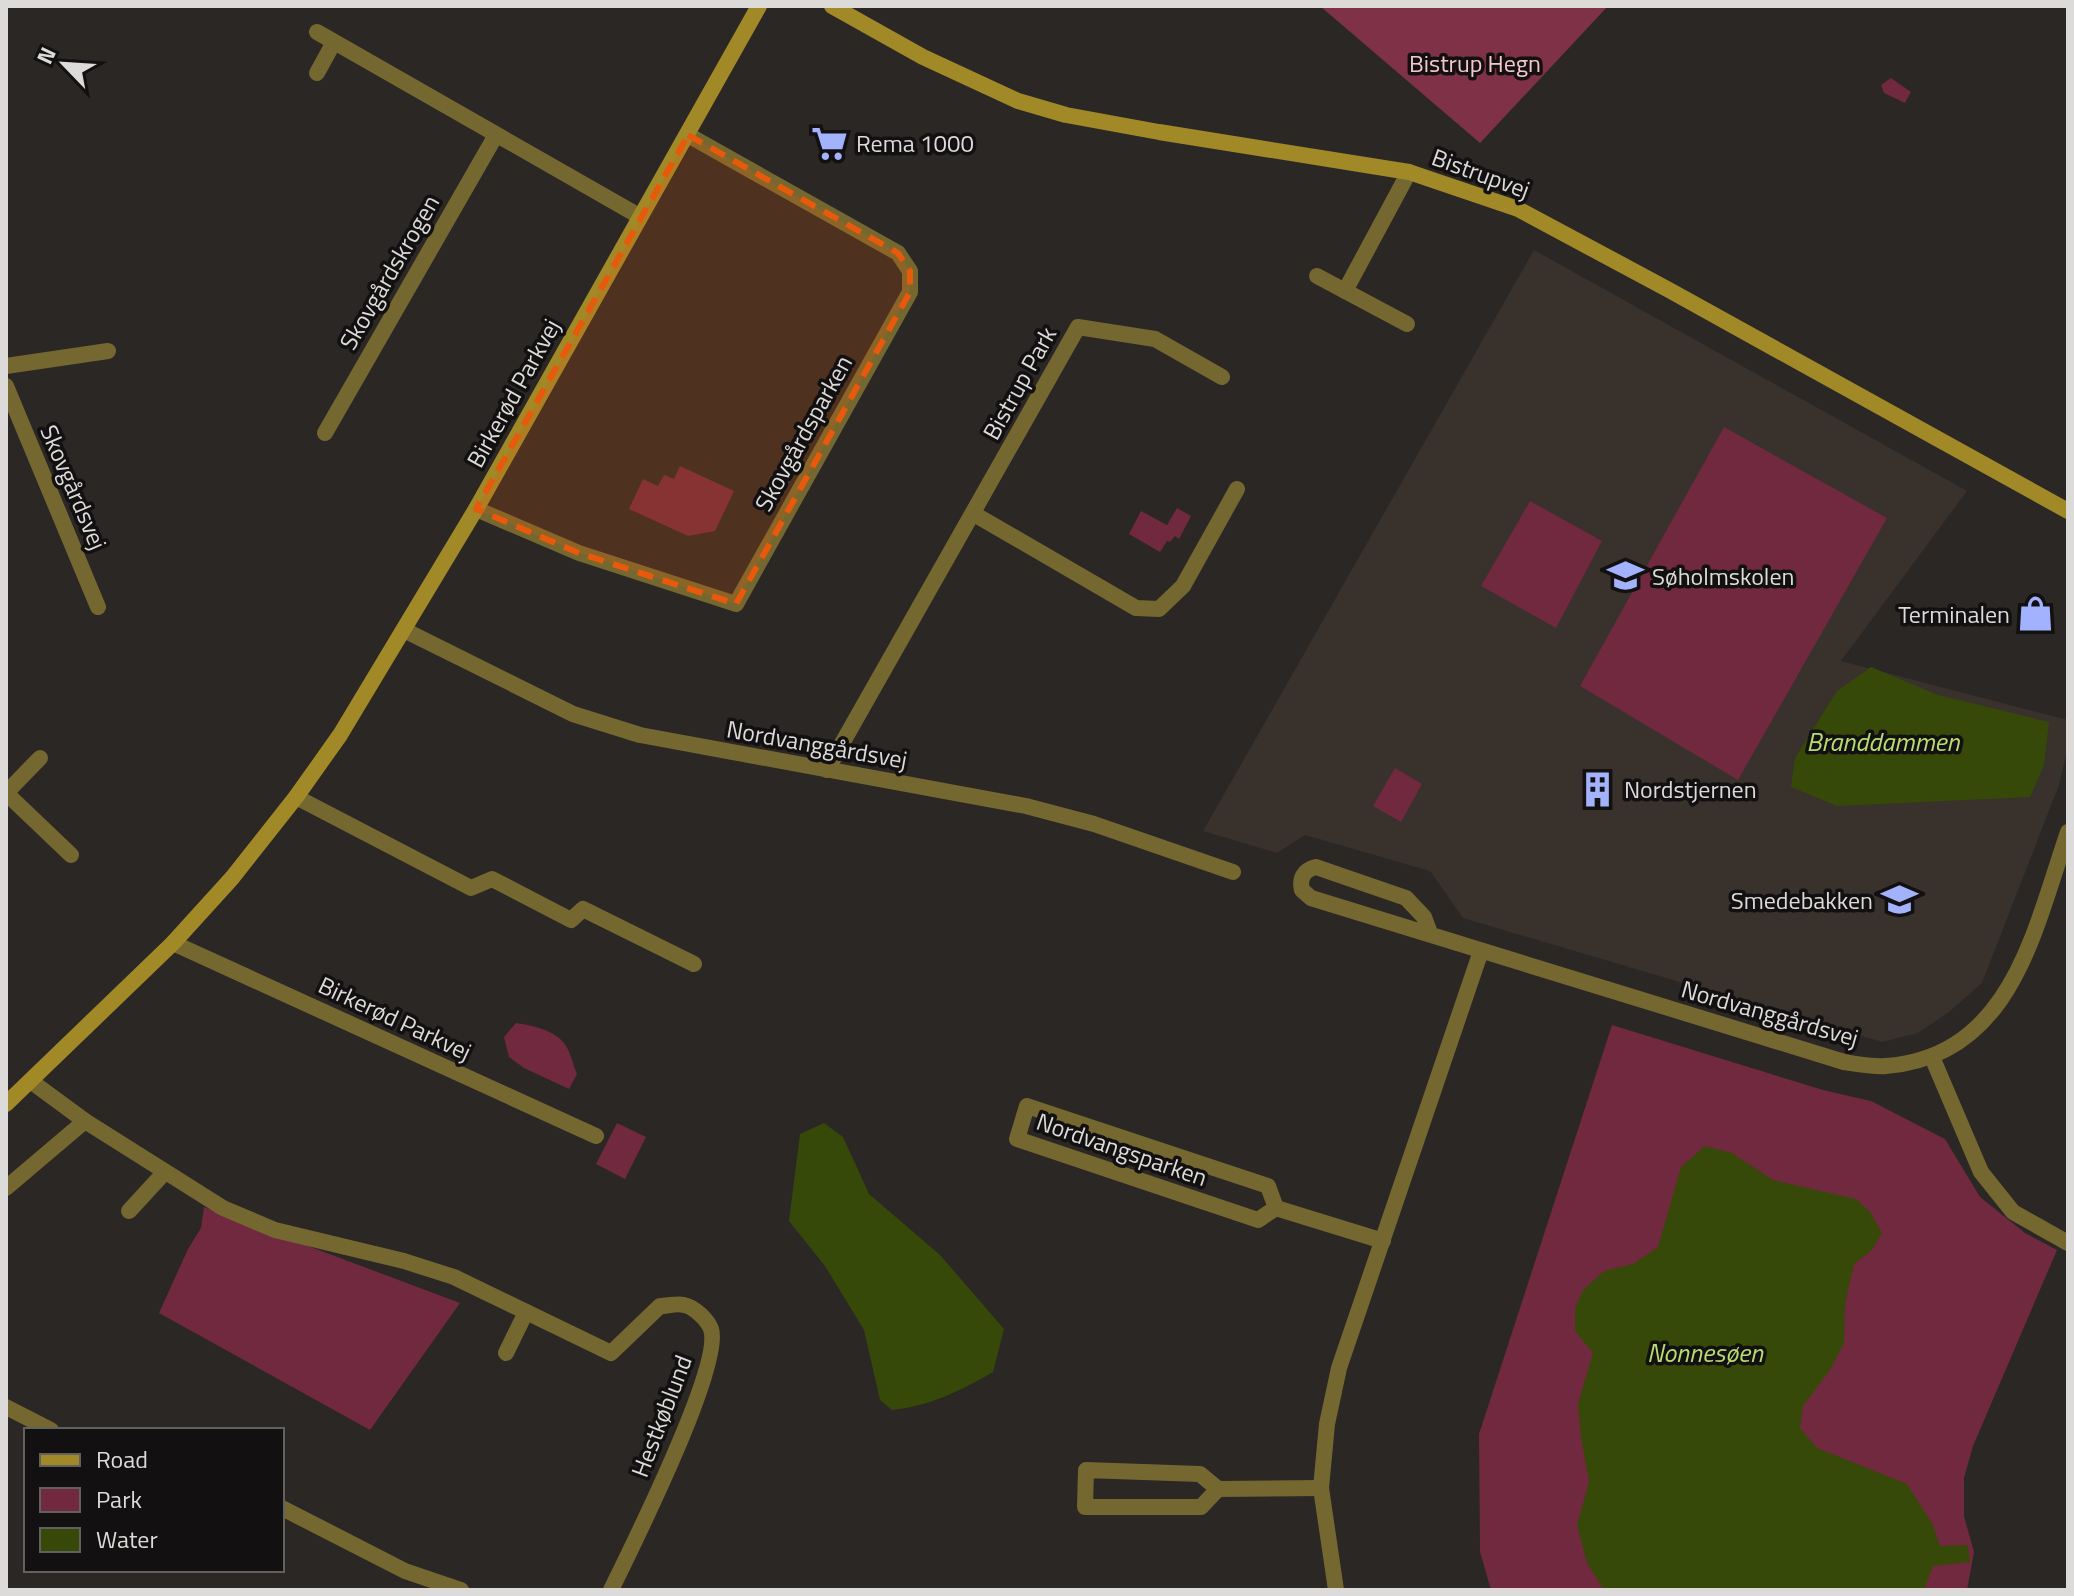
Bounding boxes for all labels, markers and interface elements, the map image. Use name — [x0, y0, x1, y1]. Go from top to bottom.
north arrow — [24, 24, 104, 104]
text: N — [27, 41, 65, 70]
park label: Bistrup Hegn — [1409, 45, 1541, 81]
supermarket icon: Rema 1000 — [811, 124, 849, 162]
place label: Rema 1000 — [856, 125, 974, 161]
street label: Bistrupvej — [1427, 139, 1535, 207]
street label: Skovgårdskrogen — [330, 188, 448, 356]
street label: Birkerød Parkvej — [457, 312, 569, 474]
street label: Bistrup Park — [973, 319, 1065, 446]
street label: Skovgårdsparken — [745, 348, 861, 518]
street label: Skovgårdsvej — [31, 419, 117, 555]
school or university icon: Søholmskolen — [1607, 557, 1645, 595]
place label: Søholmskolen — [1652, 558, 1794, 594]
shop icon: Terminalen — [2017, 595, 2055, 633]
place label: Terminalen — [1898, 596, 2010, 632]
street label: Nordvanggårdsvej — [724, 710, 910, 778]
water label: Branddammen — [1806, 722, 1961, 761]
building icon: Nordstjernen — [1579, 770, 1617, 808]
place label: Nordstjernen — [1624, 771, 1757, 807]
school or university icon: Smedebakken — [1880, 881, 1918, 919]
place label: Smedebakken — [1731, 882, 1873, 918]
street label: Birkerød Parkvej — [313, 967, 477, 1069]
street label: Nordvanggårdsvej — [1677, 971, 1863, 1055]
street label: Nordvangsparken — [1032, 1103, 1212, 1195]
water label: Nonnesøen — [1647, 1333, 1764, 1372]
street label: Hestkøblund — [621, 1350, 701, 1482]
legend — [24, 1428, 284, 1572]
text: Road — [96, 1441, 148, 1477]
text: Park — [96, 1481, 142, 1517]
text: Water — [96, 1521, 158, 1557]

